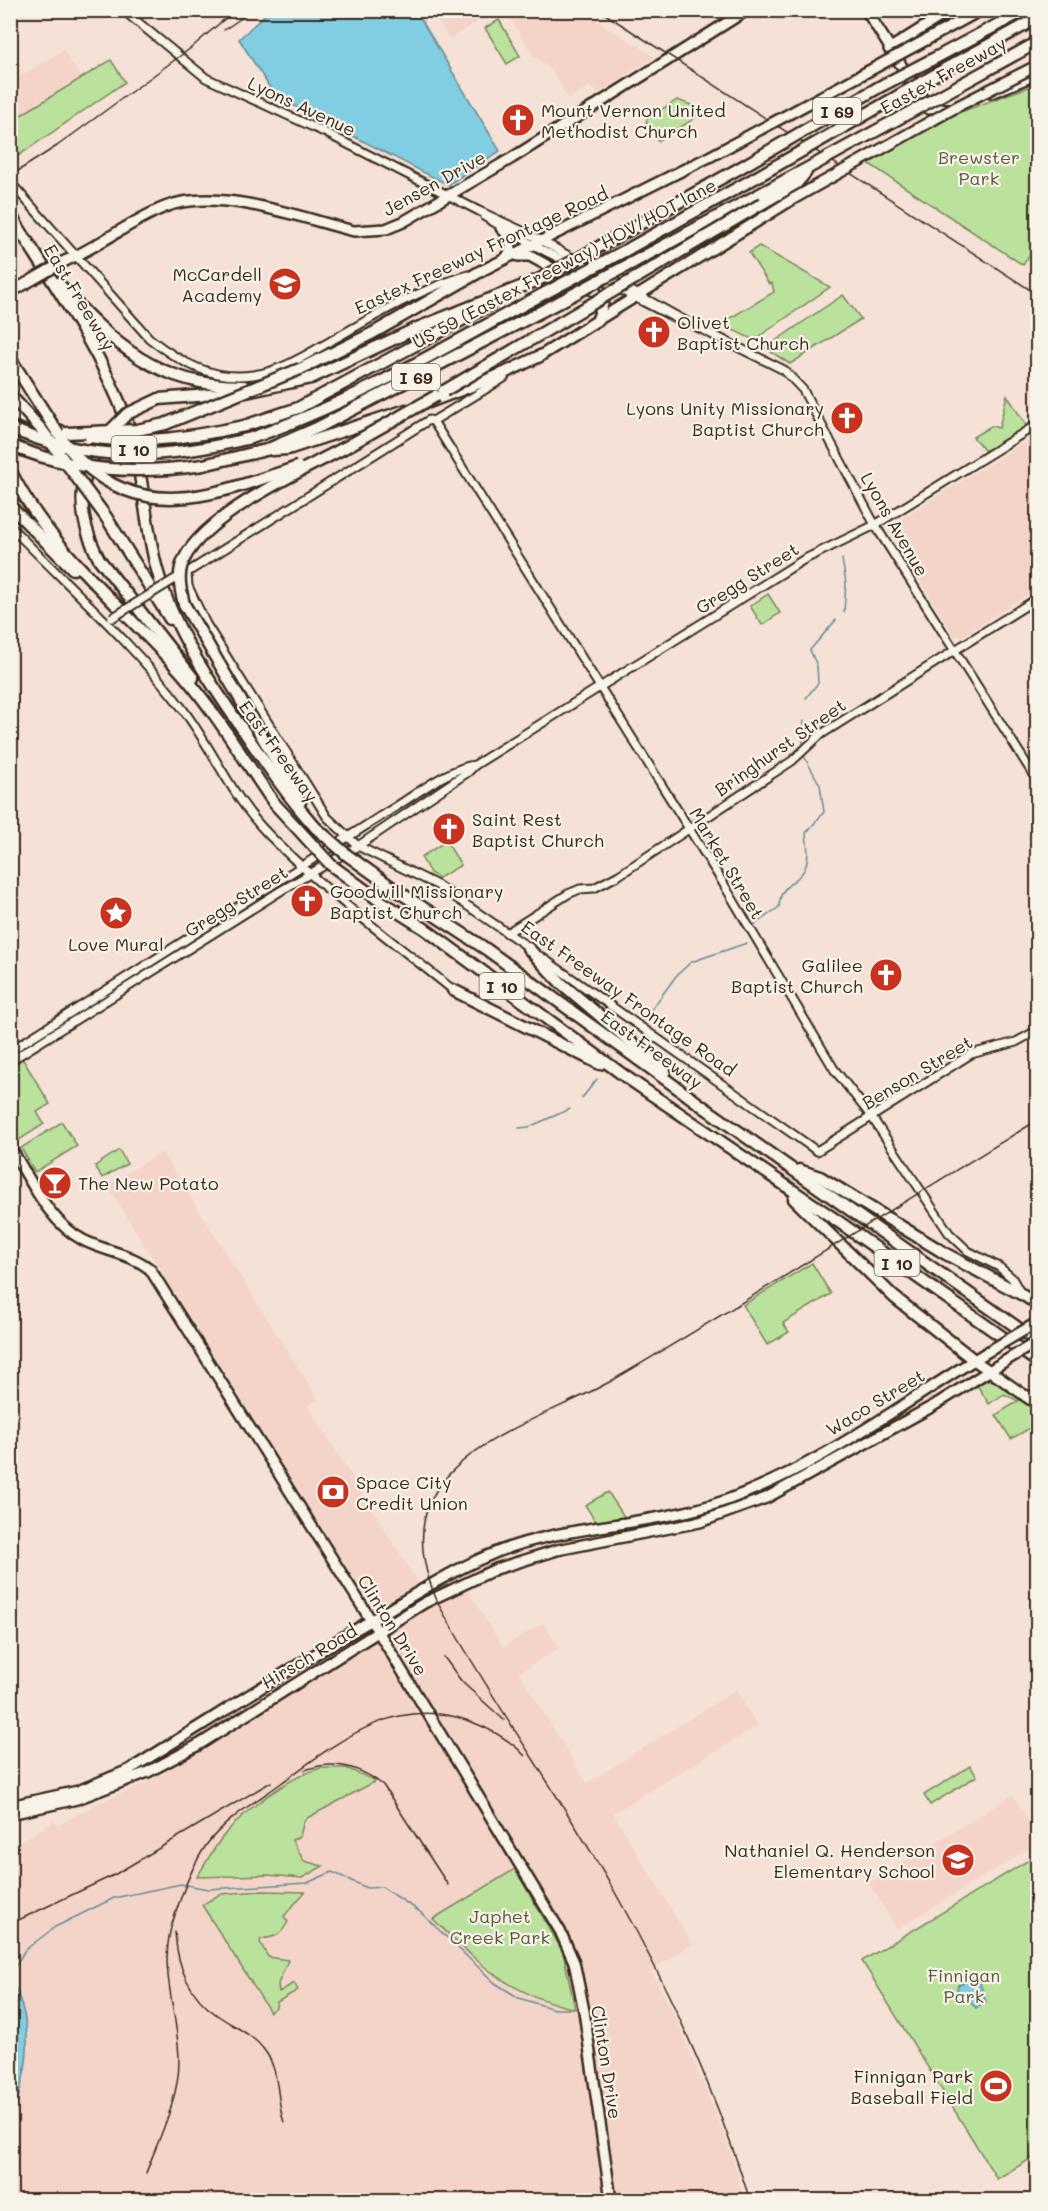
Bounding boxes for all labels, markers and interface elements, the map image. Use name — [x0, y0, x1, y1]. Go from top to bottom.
street label: Eastex Freeway — [876, 31, 1010, 119]
street label: Lyons Avenue — [244, 71, 360, 141]
place label: Mount Vernon United Methodist Church — [541, 98, 726, 143]
road number: I 69 — [813, 98, 861, 124]
church icon: Mount Vernon United Methodist Church — [500, 102, 536, 138]
street label: Jensen Drive — [378, 145, 490, 221]
park label: Brewster Park — [938, 145, 1020, 190]
street label: US 59 (Eastex Freeway) HOV/HOT lane — [408, 172, 720, 354]
street label: Eastex Freeway Frontage Road — [350, 181, 612, 319]
street label: East Freeway — [39, 239, 121, 355]
place label: McCardell Academy — [172, 262, 262, 307]
school or university icon: McCardell Academy — [267, 266, 303, 302]
place label: Olivet Baptist Church — [677, 310, 809, 355]
church icon: Olivet Baptist Church — [636, 314, 672, 350]
road number: I 69 — [392, 364, 440, 390]
place label: Lyons Unity Missionary Baptist Church — [626, 396, 824, 441]
church icon: Lyons Unity Missionary Baptist Church — [829, 400, 865, 436]
road number: I 10 — [112, 436, 156, 462]
street label: Lyons Avenue — [856, 468, 934, 580]
street label: Gregg Street — [691, 537, 803, 619]
street label: Bringhurst Street — [710, 693, 850, 801]
street label: East Freeway — [234, 695, 324, 807]
street label: Market Street — [684, 803, 770, 923]
place label: Saint Rest Baptist Church — [472, 807, 604, 852]
church icon: Saint Rest Baptist Church — [431, 811, 467, 847]
street label: Gregg Street — [180, 860, 292, 942]
place label: Goodwill Missionary Baptist Church — [330, 879, 504, 924]
church icon: Goodwill Missionary Baptist Church — [289, 883, 325, 919]
place icon: Love Mural — [98, 895, 134, 931]
street label: East Freeway Frontage Road — [518, 916, 740, 1080]
place label: Love Mural — [68, 932, 164, 956]
place label: Galilee Baptist Church — [731, 953, 863, 998]
church icon: Galilee Baptist Church — [868, 957, 904, 993]
road number: I 10 — [480, 973, 524, 999]
street label: East Freeway — [597, 1005, 707, 1093]
street label: Benson Street — [857, 1030, 977, 1114]
bar icon: The New Potato — [37, 1165, 73, 1201]
place label: The New Potato — [78, 1171, 219, 1195]
road number: I 10 — [874, 1250, 920, 1276]
street label: Waco Street — [821, 1363, 929, 1441]
place label: Space City Credit Union — [356, 1470, 468, 1515]
bank icon: Space City Credit Union — [315, 1474, 351, 1510]
street label: Clinton Drive — [352, 1570, 434, 1680]
street label: Hirsch Road — [257, 1618, 361, 1694]
place label: Nathaniel Q. Henderson Elementary School — [724, 1838, 935, 1883]
school or university icon: Nathaniel Q. Henderson Elementary School — [940, 1842, 976, 1878]
park label: Japhet Creek Park — [450, 1904, 550, 1949]
park label: Finnigan Park — [928, 1963, 1000, 2008]
street label: Clinton Drive — [586, 2003, 628, 2121]
place label: Finnigan Park Baseball Field — [851, 2064, 973, 2109]
sports icon: Finnigan Park Baseball Field — [978, 2068, 1014, 2104]

